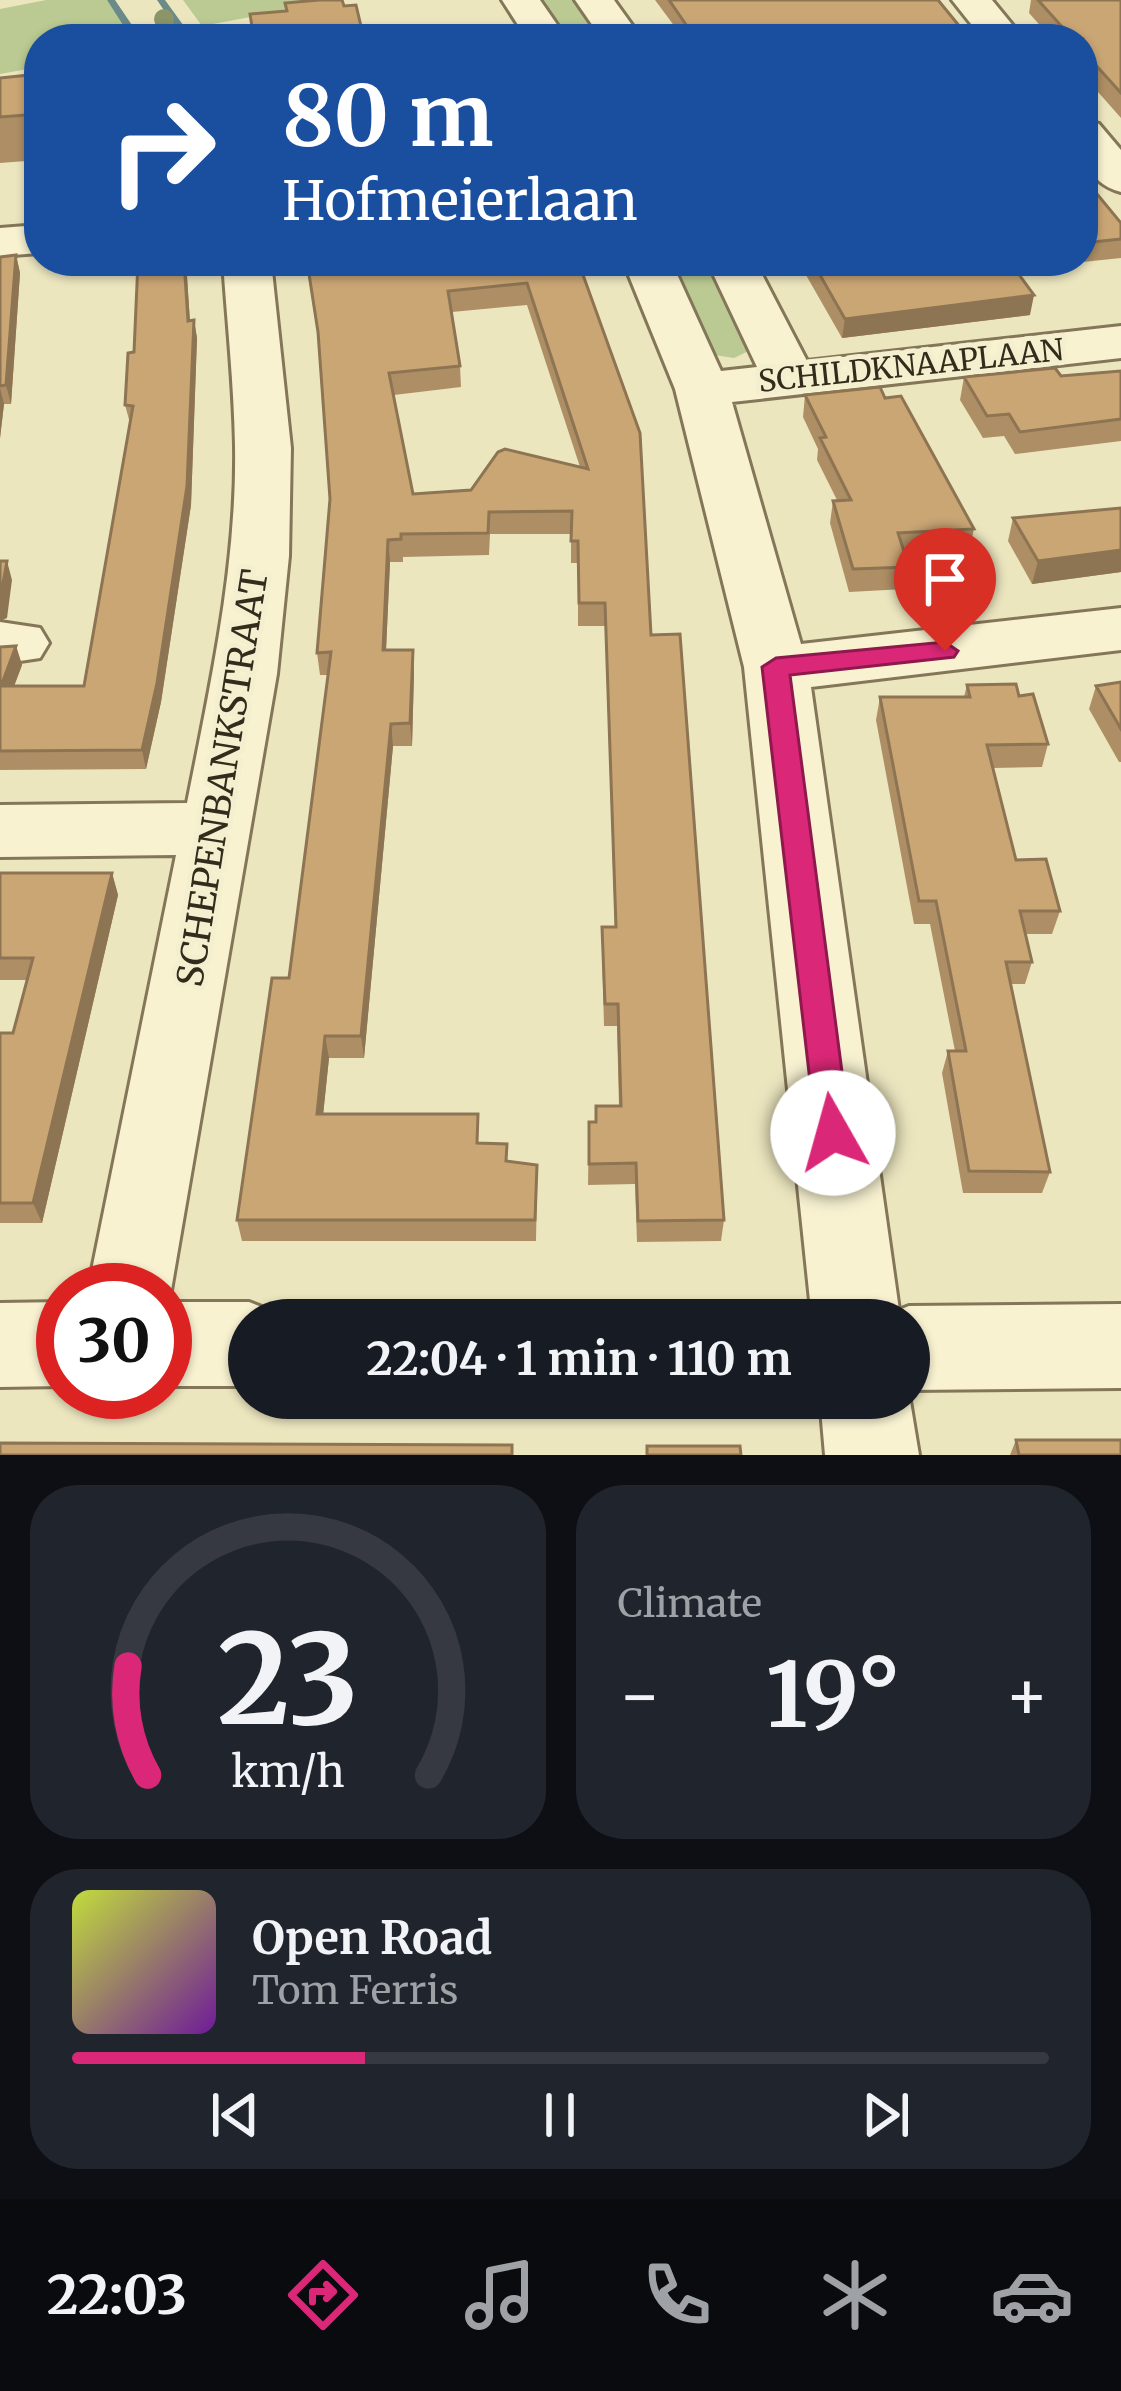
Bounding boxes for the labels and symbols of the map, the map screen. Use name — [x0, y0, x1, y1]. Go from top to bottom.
street label: SCHILDKNAAPLAAN — [756, 330, 1065, 400]
pin — [894, 528, 996, 651]
street label: SCHEPENBANKSTRAAT — [167, 566, 278, 990]
position arrow — [770, 1070, 896, 1196]
speed limit sign: 30 — [36, 1263, 192, 1419]

